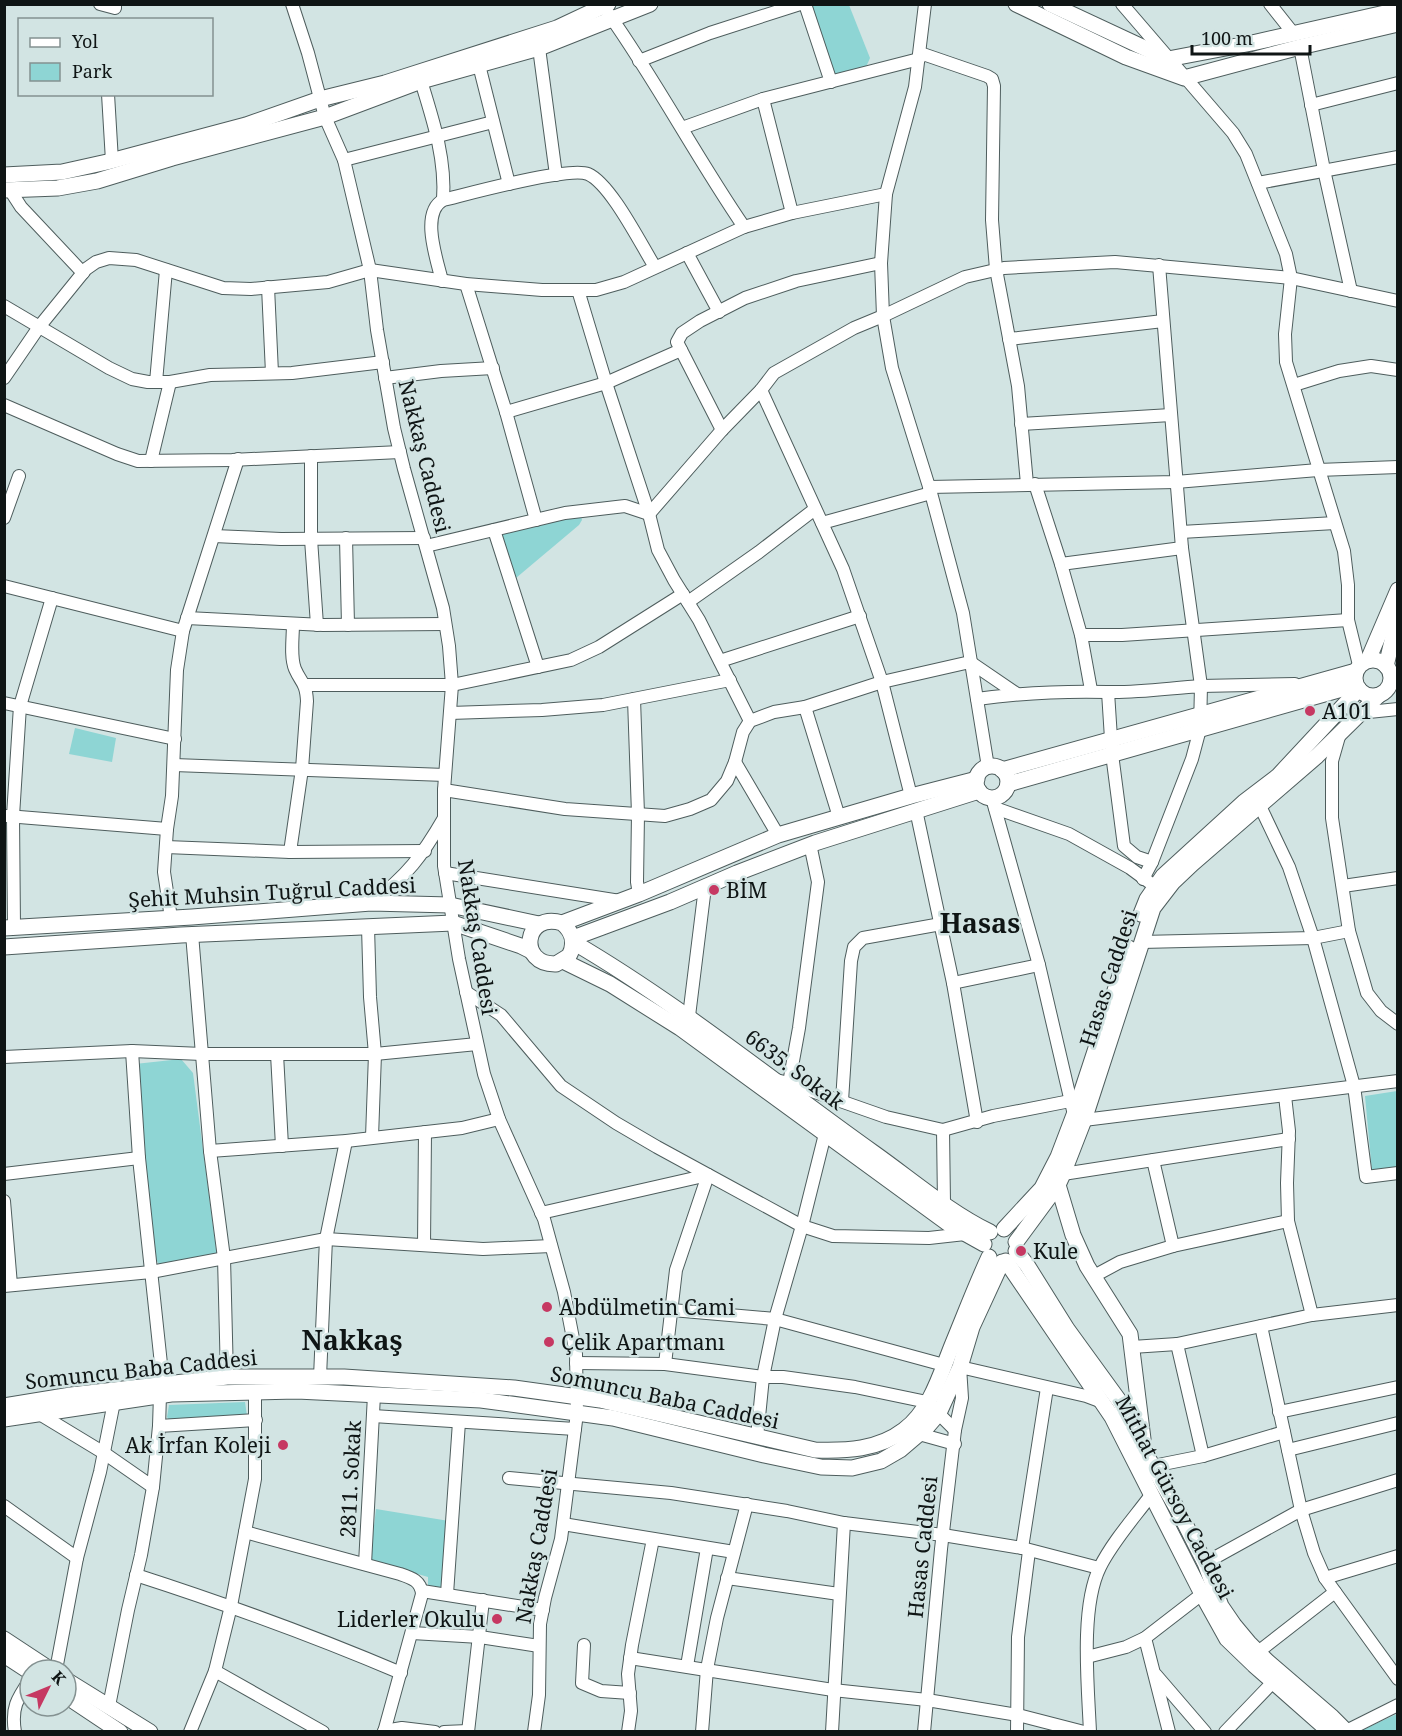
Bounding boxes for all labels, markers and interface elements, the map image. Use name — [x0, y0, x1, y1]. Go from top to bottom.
legend — [18, 18, 213, 96]
scale bar — [1192, 18, 1310, 56]
text: 100 m — [1201, 26, 1253, 50]
text: Yol — [71, 29, 98, 53]
text: Park — [72, 59, 112, 83]
street label: Nakkaş Caddesi — [392, 376, 458, 536]
place label: A101 — [1322, 697, 1372, 725]
marker: A101 — [1303, 704, 1317, 718]
street label: Nakkaş Caddesi — [452, 857, 504, 1017]
street label: Şehit Muhsin Tuğrul Caddesi — [128, 870, 417, 914]
place label: BİM — [726, 876, 767, 904]
marker: BİM — [707, 883, 721, 897]
district label: Hasas — [940, 904, 1020, 941]
street label: Hasas Caddesi — [1073, 906, 1143, 1050]
street label: 6635. Sokak — [740, 1022, 851, 1116]
place label: Kule — [1033, 1237, 1078, 1265]
marker: Kule — [1014, 1244, 1028, 1258]
place label: Abdülmetin Cami — [559, 1293, 735, 1321]
marker: Abdülmetin Cami — [540, 1300, 554, 1314]
district label: Nakkaş — [301, 1321, 403, 1358]
place label: Çelik Apartmanı — [561, 1328, 725, 1356]
marker: Çelik Apartmanı — [542, 1335, 556, 1349]
street label: Somuncu Baba Caddesi — [24, 1343, 259, 1395]
street label: Somuncu Baba Caddesi — [548, 1359, 782, 1435]
street label: Mithat Gürsoy Caddesi — [1109, 1390, 1241, 1604]
street label: 2811. Sokak — [333, 1419, 367, 1538]
place label: Ak İrfan Koleji — [125, 1431, 271, 1459]
marker: Ak İrfan Koleji — [276, 1438, 290, 1452]
street label: Nakkaş Caddesi — [509, 1466, 563, 1626]
street label: Hasas Caddesi — [901, 1474, 943, 1619]
place label: Liderler Okulu — [337, 1605, 485, 1633]
marker: Liderler Okulu — [490, 1612, 504, 1626]
north arrow — [18, 1658, 78, 1718]
text: K — [47, 1666, 71, 1690]

